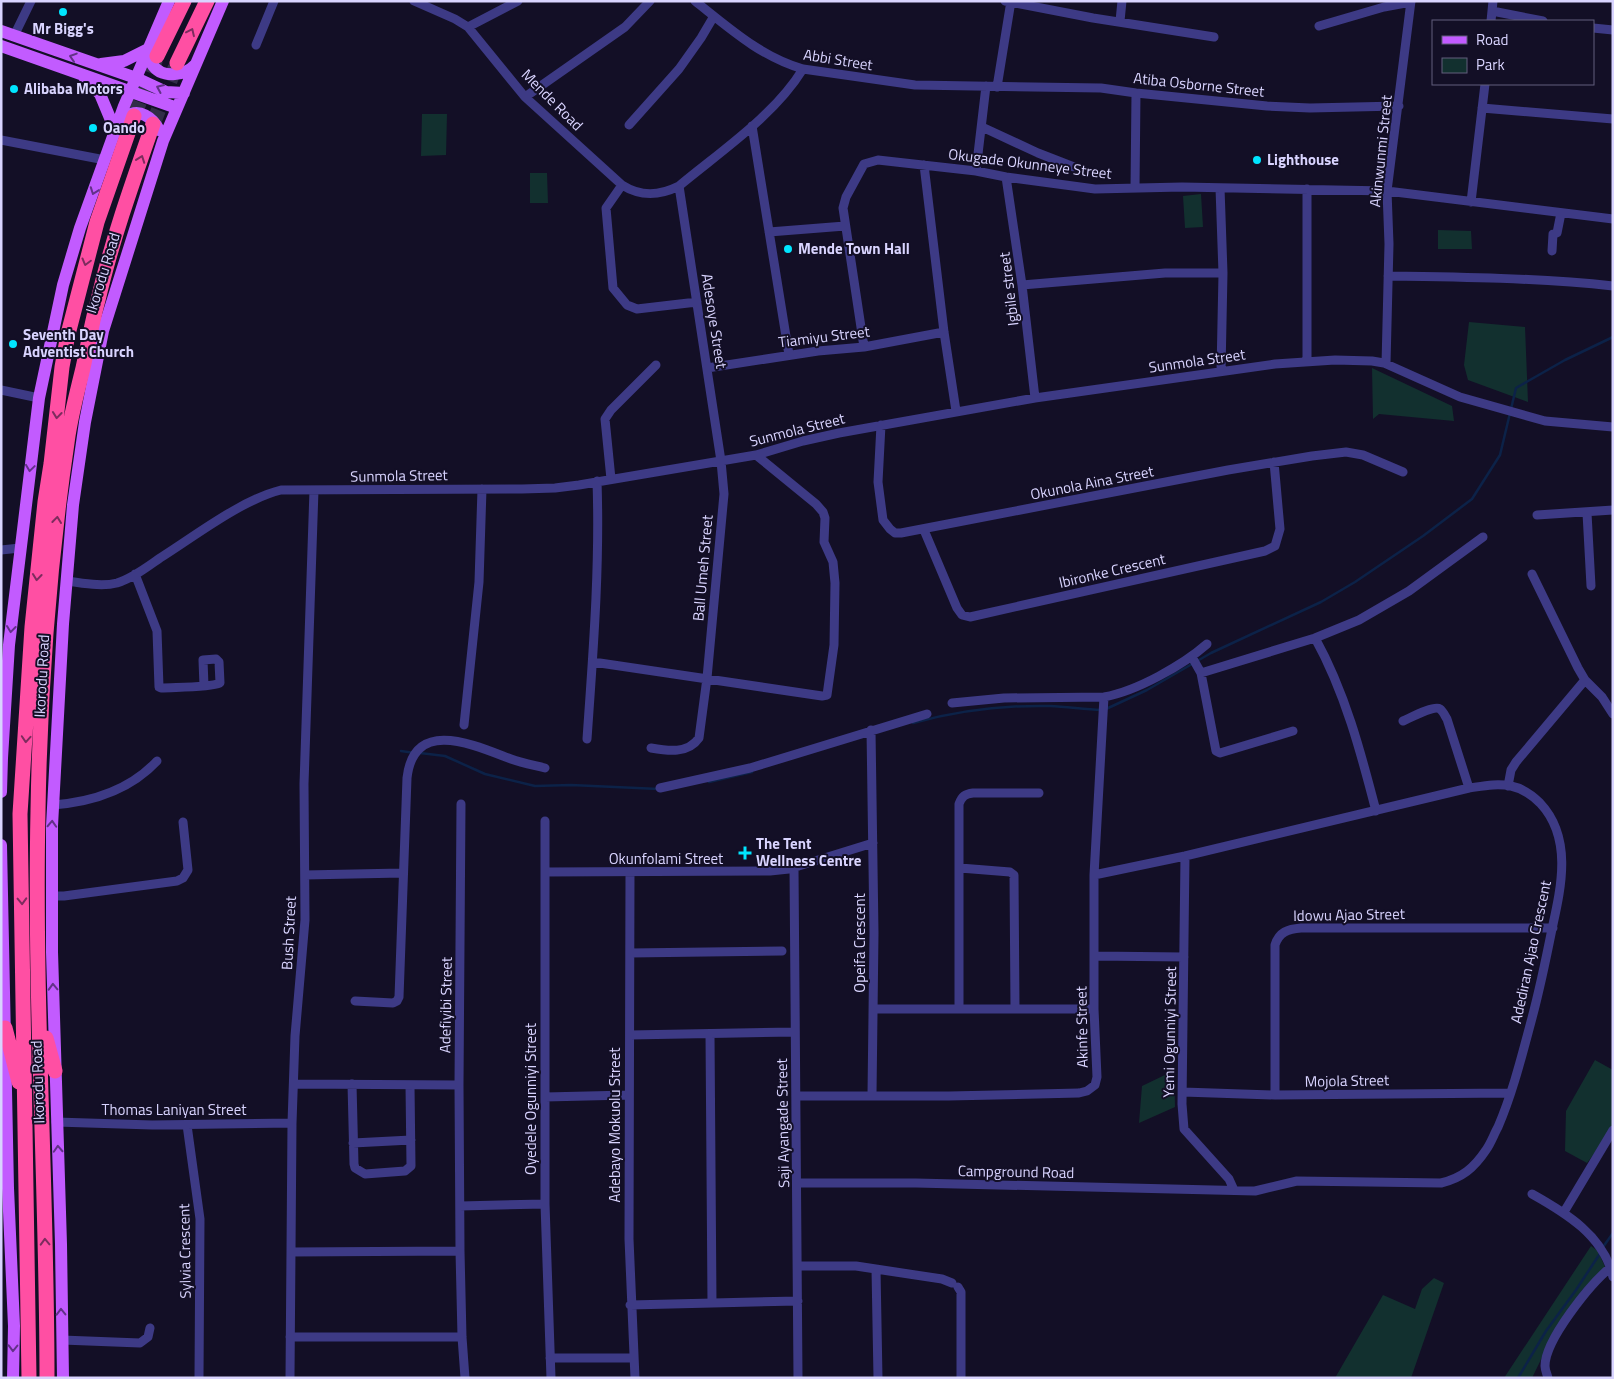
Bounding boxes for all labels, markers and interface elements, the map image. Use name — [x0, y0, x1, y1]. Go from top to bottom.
marker: Mr Bigg's — [57, 6, 69, 18]
place label: Mr Bigg's — [32, 17, 94, 40]
legend — [1432, 20, 1594, 85]
one-way arrow — [185, 28, 196, 37]
text: Road — [1476, 28, 1508, 51]
street label: Abbi Street — [802, 43, 875, 76]
one-way arrow — [70, 52, 78, 62]
text: Park — [1476, 53, 1505, 76]
street label: Mende Road — [516, 63, 589, 136]
street label: Atiba Osborne Street — [1132, 66, 1266, 103]
place label: Alibaba Motors — [24, 77, 123, 100]
marker: Alibaba Motors — [8, 83, 20, 95]
one-way arrow — [156, 85, 165, 95]
street label: Akinwunmi Street — [1363, 93, 1398, 208]
place label: Oando — [103, 116, 145, 139]
marker: Oando — [87, 122, 99, 134]
street label: Okugade Okunneye Street — [947, 142, 1114, 185]
place label: Lighthouse — [1267, 148, 1339, 171]
marker: Lighthouse — [1251, 154, 1263, 166]
one-way arrow — [135, 155, 145, 164]
one-way arrow — [90, 186, 100, 195]
street label: Ikorodu Road — [79, 230, 126, 316]
place label: Mende Town Hall — [798, 237, 910, 260]
marker: Mende Town Hall — [782, 243, 794, 255]
street label: Igbile street — [992, 250, 1024, 327]
one-way arrow — [81, 258, 92, 267]
street label: Adesoye Street — [696, 272, 733, 371]
street label: Tiamiyu Street — [777, 319, 872, 354]
place label: Seventh Day Adventist Church — [23, 323, 134, 363]
marker: Seventh Day Adventist Church — [7, 338, 19, 350]
street label: Sunmola Street — [1147, 342, 1248, 379]
street label: Sunmola Street — [747, 406, 848, 452]
one-way arrow — [52, 412, 63, 420]
street label: Okunola Aina Street — [1028, 459, 1156, 506]
street label: Sunmola Street — [350, 463, 449, 488]
one-way arrow — [25, 464, 36, 472]
street label: Ball Umeh Street — [686, 513, 719, 622]
one-way arrow — [51, 516, 62, 524]
street label: Ibironke Crescent — [1056, 547, 1168, 594]
one-way arrow — [32, 573, 43, 581]
one-way arrow — [6, 626, 17, 634]
street label: Ikorodu Road — [28, 634, 55, 718]
one-way arrow — [21, 735, 32, 743]
one-way arrow — [47, 820, 58, 828]
place label: The Tent Wellness Centre — [756, 832, 862, 872]
marker: The Tent Wellness Centre — [738, 846, 752, 860]
street label: Okunfolami Street — [609, 847, 724, 870]
street label: Adediran Ajao Crescent — [1504, 878, 1557, 1025]
street label: Opeifa Crescent — [848, 893, 871, 993]
street label: Bush Street — [275, 895, 302, 971]
one-way arrow — [17, 898, 27, 905]
street label: Idowu Ajao Street — [1293, 902, 1406, 927]
street label: Adefiyibi Street — [433, 956, 458, 1053]
street label: Yemi Ogunniyi Street — [1157, 965, 1182, 1098]
one-way arrow — [47, 982, 58, 990]
street label: Akinfe Street — [1069, 985, 1094, 1068]
street label: Oyedele Ogunniyi Street — [519, 1022, 542, 1175]
street label: Ikorodu Road — [25, 1040, 50, 1124]
street label: Adebayo Mokuolu Street — [603, 1047, 626, 1202]
street label: Saji Ayangade Street — [770, 1057, 795, 1188]
street label: Mojola Street — [1304, 1068, 1390, 1093]
street label: Thomas Laniyan Street — [102, 1098, 247, 1121]
one-way arrow — [52, 1145, 63, 1153]
street label: Campground Road — [958, 1159, 1074, 1184]
street label: Sylvia Crescent — [172, 1203, 197, 1299]
one-way arrow — [40, 1237, 50, 1245]
one-way arrow — [56, 1307, 67, 1315]
one-way arrow — [8, 1344, 19, 1352]

